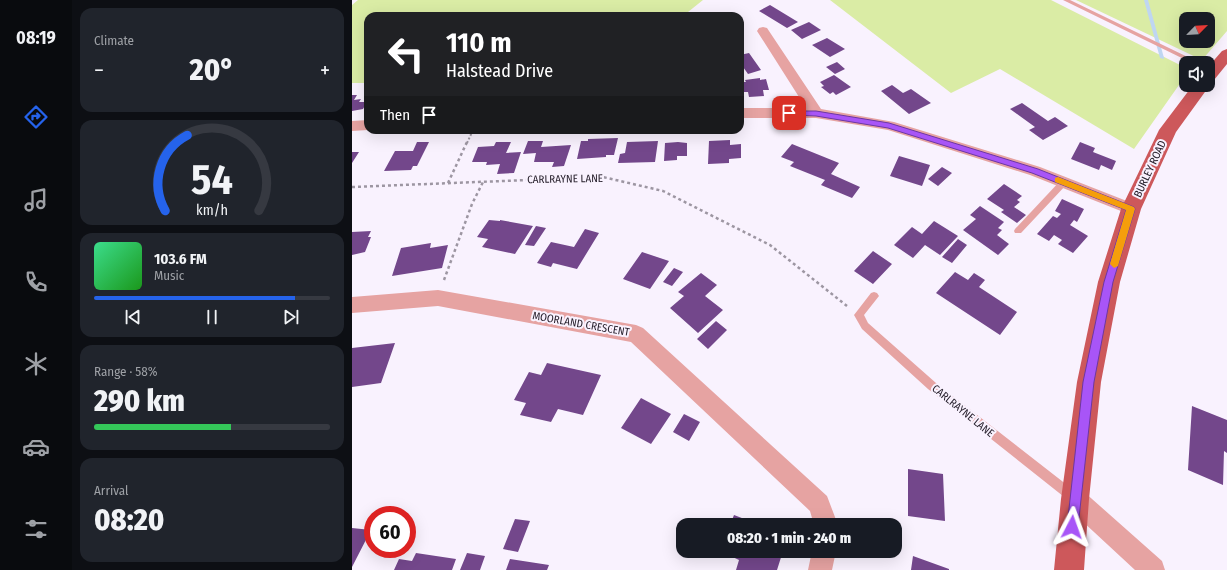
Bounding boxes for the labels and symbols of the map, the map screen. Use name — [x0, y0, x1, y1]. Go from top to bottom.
north arrow — [1179, 12, 1215, 48]
pin — [772, 96, 806, 130]
street label: BURLEY ROAD — [1131, 138, 1169, 200]
street label: CARLRAYNE LANE — [527, 172, 603, 186]
street label: MOORLAND CRESCENT — [531, 309, 631, 339]
street label: CARLRAYNE LANE — [929, 382, 997, 440]
speed limit sign: 60 — [364, 506, 416, 558]
position arrow — [1051, 506, 1093, 548]

